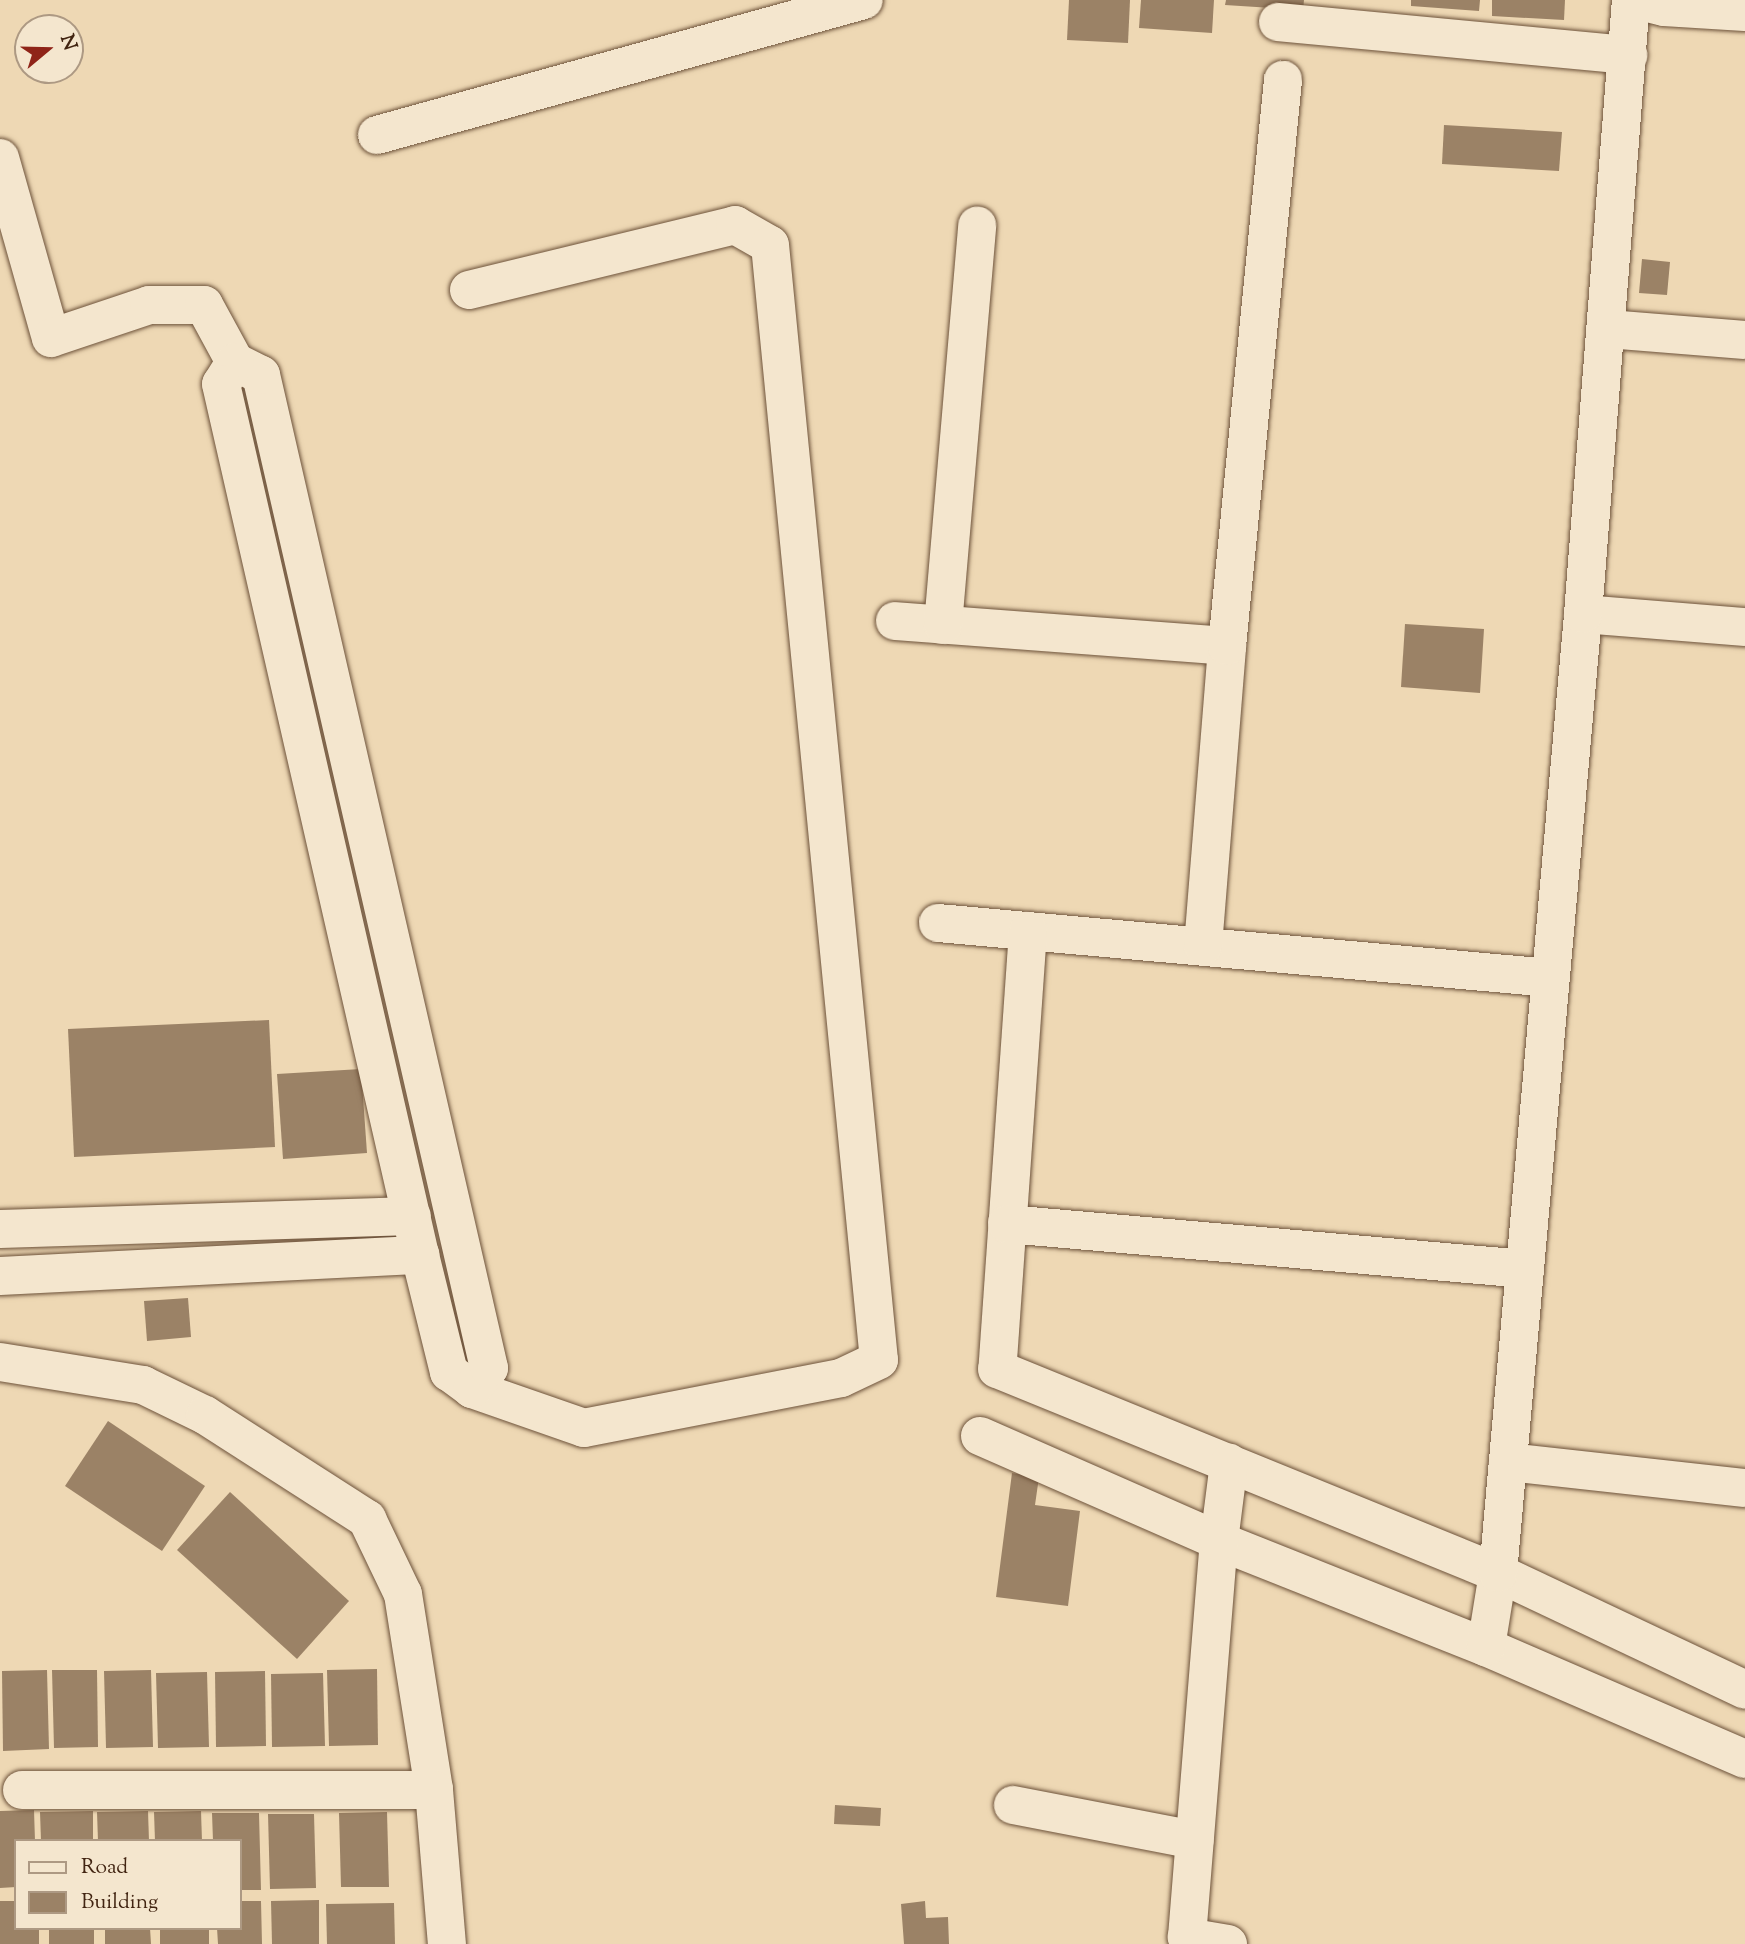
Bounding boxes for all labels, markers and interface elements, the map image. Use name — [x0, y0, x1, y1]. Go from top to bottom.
north arrow — [14, 14, 84, 84]
text: N — [52, 31, 83, 54]
legend — [14, 1839, 242, 1930]
text: Road — [81, 1853, 128, 1883]
text: Building — [81, 1888, 158, 1918]

